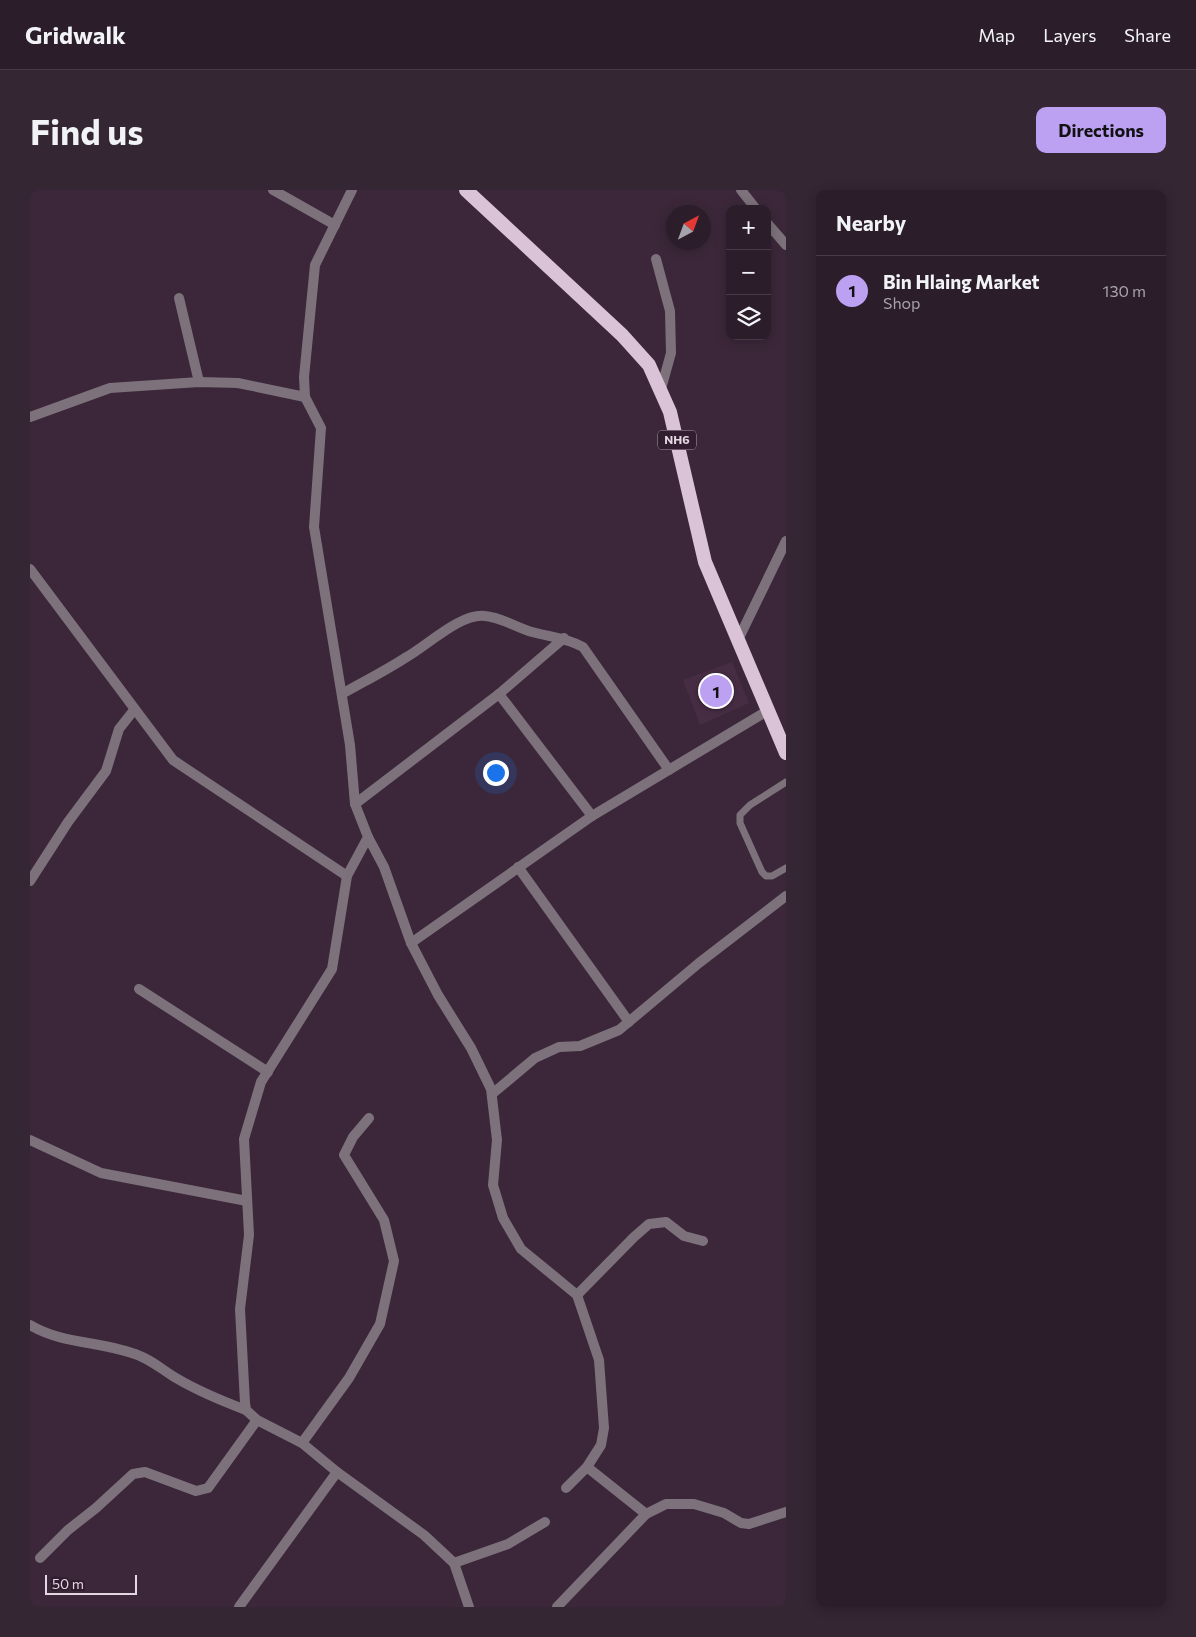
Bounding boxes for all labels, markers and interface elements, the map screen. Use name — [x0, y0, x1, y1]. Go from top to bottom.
text: Gridwalk — [25, 20, 126, 49]
text: Map — [978, 24, 1015, 46]
text: Layers — [1043, 24, 1096, 46]
text: Share — [1124, 24, 1171, 46]
button: Directions — [1036, 107, 1166, 153]
text: Find us — [30, 109, 144, 152]
north arrow — [666, 205, 711, 250]
map controls — [726, 205, 771, 340]
button: + — [726, 205, 771, 250]
text: Nearby — [836, 210, 906, 235]
button: − — [726, 250, 771, 295]
text: Bin Hlaing Market — [883, 270, 1040, 293]
text: 1 — [848, 281, 856, 300]
text: 130 m — [1103, 281, 1146, 300]
text: Shop — [883, 293, 921, 312]
button: layers — [726, 295, 771, 340]
road number: NH6 — [658, 430, 696, 450]
pin: 1 — [700, 672, 732, 710]
your location — [483, 760, 509, 786]
scale bar — [45, 1572, 138, 1595]
text: 50 m — [52, 1575, 84, 1592]

